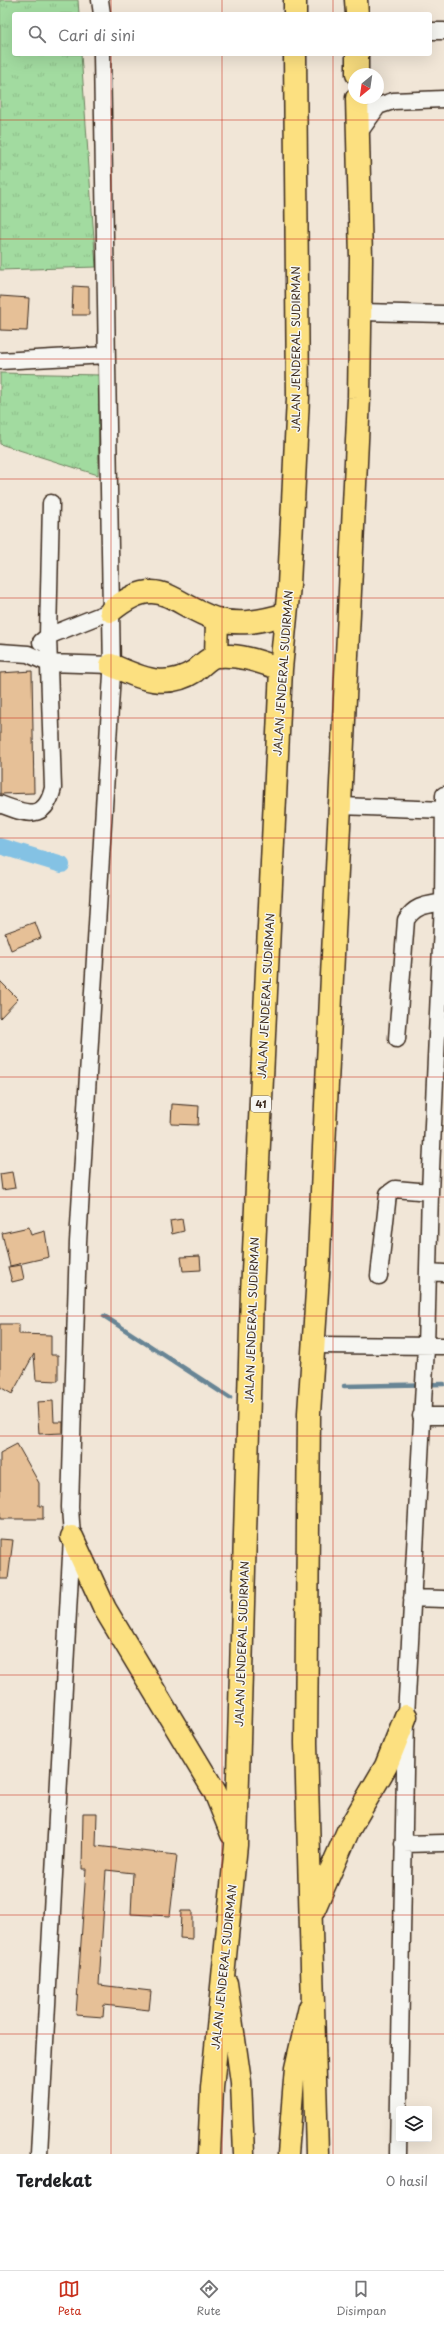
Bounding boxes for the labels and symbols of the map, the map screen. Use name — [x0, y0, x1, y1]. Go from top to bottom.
north arrow — [348, 68, 384, 104]
street label: JALAN JENDERAL SUDIRMAN — [287, 266, 304, 432]
street label: JALAN JENDERAL SUDIRMAN — [268, 590, 297, 756]
street label: JALAN JENDERAL SUDIRMAN — [253, 913, 278, 1079]
road number: 41 — [251, 1096, 271, 1112]
street label: JALAN JENDERAL SUDIRMAN — [240, 1237, 263, 1403]
street label: JALAN JENDERAL SUDIRMAN — [230, 1561, 253, 1727]
street label: JALAN JENDERAL SUDIRMAN — [206, 1884, 241, 2050]

